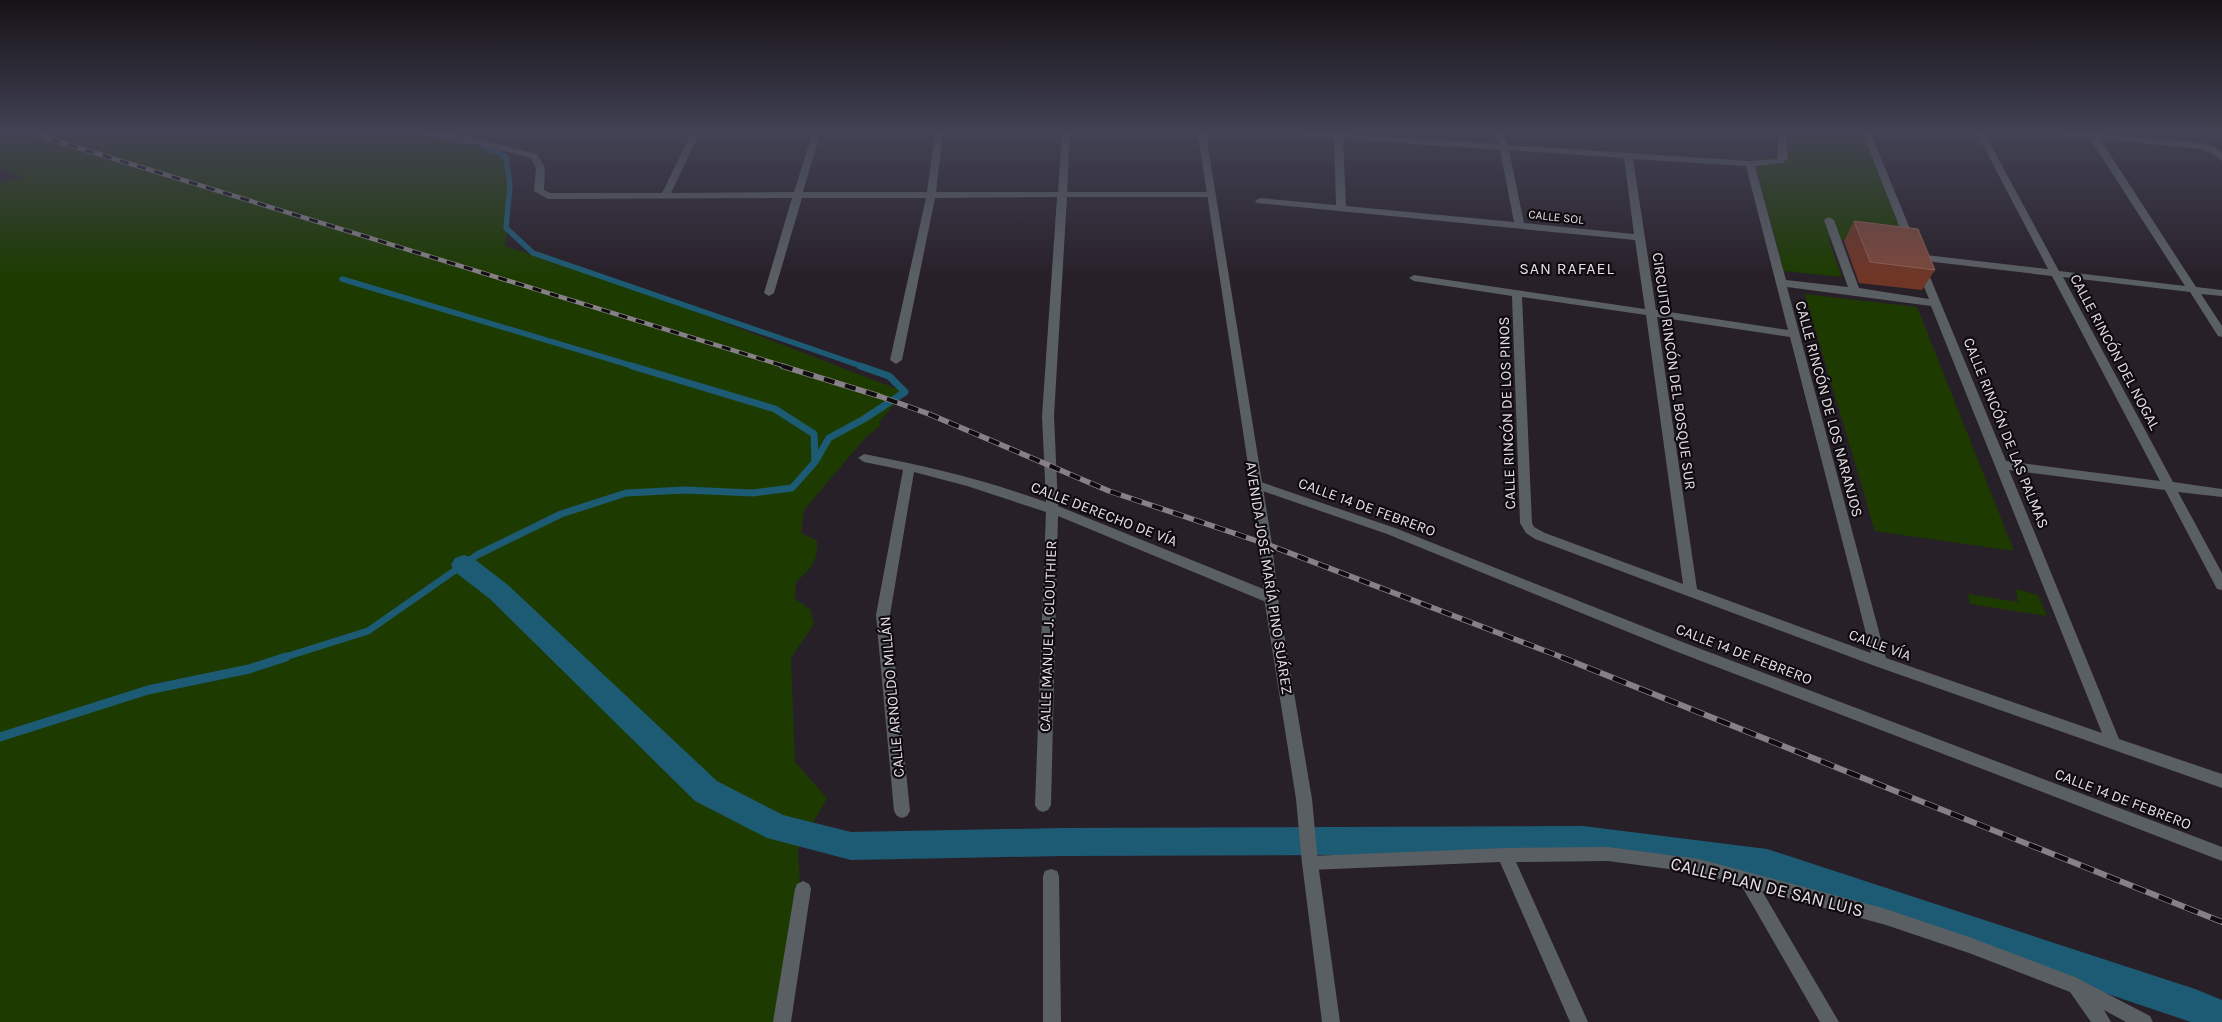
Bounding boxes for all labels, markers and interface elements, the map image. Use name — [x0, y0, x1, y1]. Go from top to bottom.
street label: CALLE SOL — [1528, 207, 1585, 227]
street label: CIRCUITO RINCÓN DEL BOSQUE SUR — [1648, 251, 1700, 491]
district label: SAN RAFAEL — [1519, 259, 1615, 278]
street label: CALLE RINCÓN DEL NOGAL — [2066, 271, 2164, 433]
street label: CALLE RINCÓN DE LOS NARANJOS — [1791, 299, 1867, 519]
street label: CALLE RINCÓN DE LOS PINOS — [1495, 316, 1519, 510]
street label: CALLE RINCÓN DE LAS PALMAS — [1959, 335, 2053, 531]
street label: AVENIDA JOSÉ MARÍA PINO SUÁREZ — [1242, 460, 1296, 696]
street label: CALLE 14 DE FEBRERO — [1296, 474, 1438, 540]
street label: CALLE DERECHO DE VÍA — [1028, 478, 1180, 550]
street label: CALLE MANUEL J. CLOUTHIER — [1036, 540, 1060, 732]
street label: CALLE ARNOLDO MILLÁN — [876, 616, 908, 778]
street label: CALLE 14 DE FEBRERO — [1673, 620, 1815, 688]
street label: CALLE VÍA — [1846, 625, 1914, 665]
street label: CALLE 14 DE FEBRERO — [2052, 765, 2194, 833]
street label: CALLE PLAN DE SAN LUIS — [1668, 852, 1866, 922]

